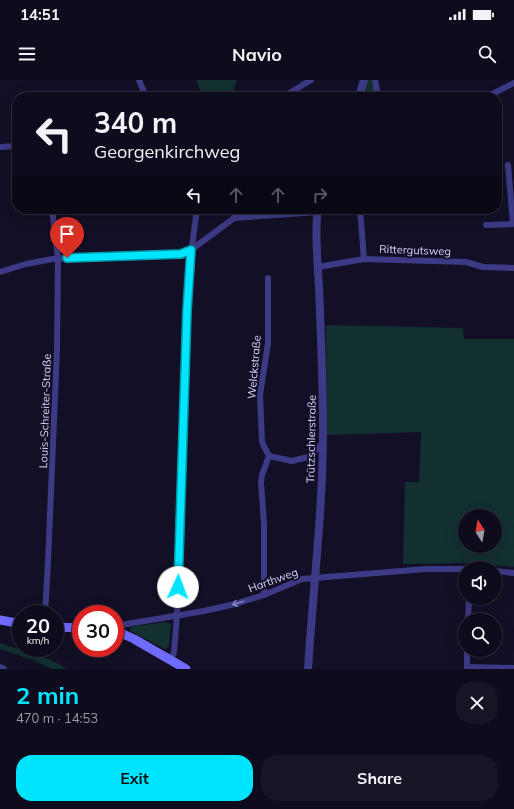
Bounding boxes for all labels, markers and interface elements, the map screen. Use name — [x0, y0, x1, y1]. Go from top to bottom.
text: 14:51 — [20, 5, 60, 24]
icon: menu — [16, 43, 38, 65]
text: Navio — [232, 43, 282, 66]
icon: search — [476, 43, 498, 65]
text: 340 m — [94, 105, 177, 140]
icon: left — [28, 108, 80, 160]
text: Georgenkirchweg — [94, 140, 240, 163]
icon: left — [183, 184, 205, 206]
icon: ahead — [225, 184, 247, 206]
icon: ahead — [267, 184, 289, 206]
icon: right — [309, 184, 331, 206]
pin — [50, 217, 84, 258]
icon: arrive — [56, 223, 78, 245]
street label: Rittergutsweg — [379, 242, 451, 258]
street label: Welckstraße — [244, 335, 264, 399]
street label: Louis-Schreiter-Straße — [36, 353, 54, 469]
street label: Trützschlerstraße — [303, 395, 319, 483]
north arrow — [458, 509, 502, 553]
map controls — [458, 509, 502, 657]
button: sound — [458, 561, 502, 605]
street label: Harthweg — [246, 565, 300, 595]
position arrow — [157, 566, 199, 608]
one-way arrow — [232, 600, 245, 607]
speed limit sign: 30 — [72, 605, 124, 657]
text: 20 — [26, 613, 50, 638]
button: search — [458, 613, 502, 657]
text: km/h — [27, 634, 49, 647]
text: 2 min — [16, 680, 79, 710]
button: close — [456, 682, 498, 724]
text: 470 m · 14:53 — [16, 710, 98, 726]
button: Exit — [16, 755, 253, 801]
button: Share — [261, 755, 498, 801]

